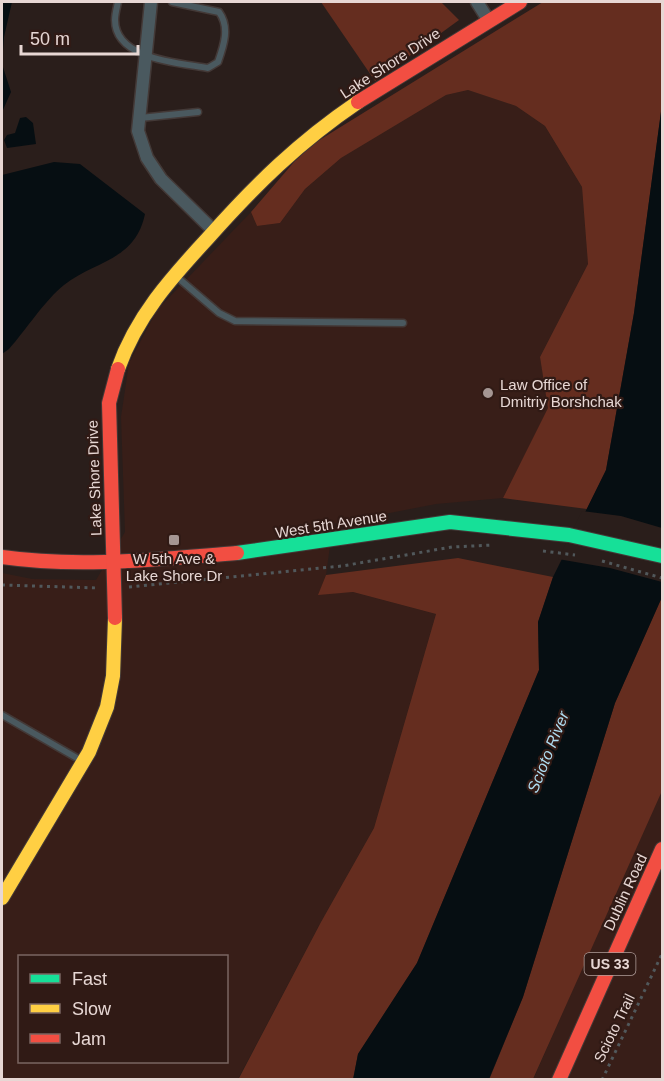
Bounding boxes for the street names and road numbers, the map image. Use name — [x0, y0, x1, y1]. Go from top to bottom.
street label: Lake Shore Drive — [337, 24, 443, 102]
street label: Lake Shore Drive — [83, 420, 105, 536]
street label: West 5th Avenue — [274, 507, 388, 541]
street label: Dublin Road — [600, 851, 650, 933]
road number: US 33 — [584, 953, 636, 975]
street label: Scioto Trail — [590, 991, 638, 1065]

